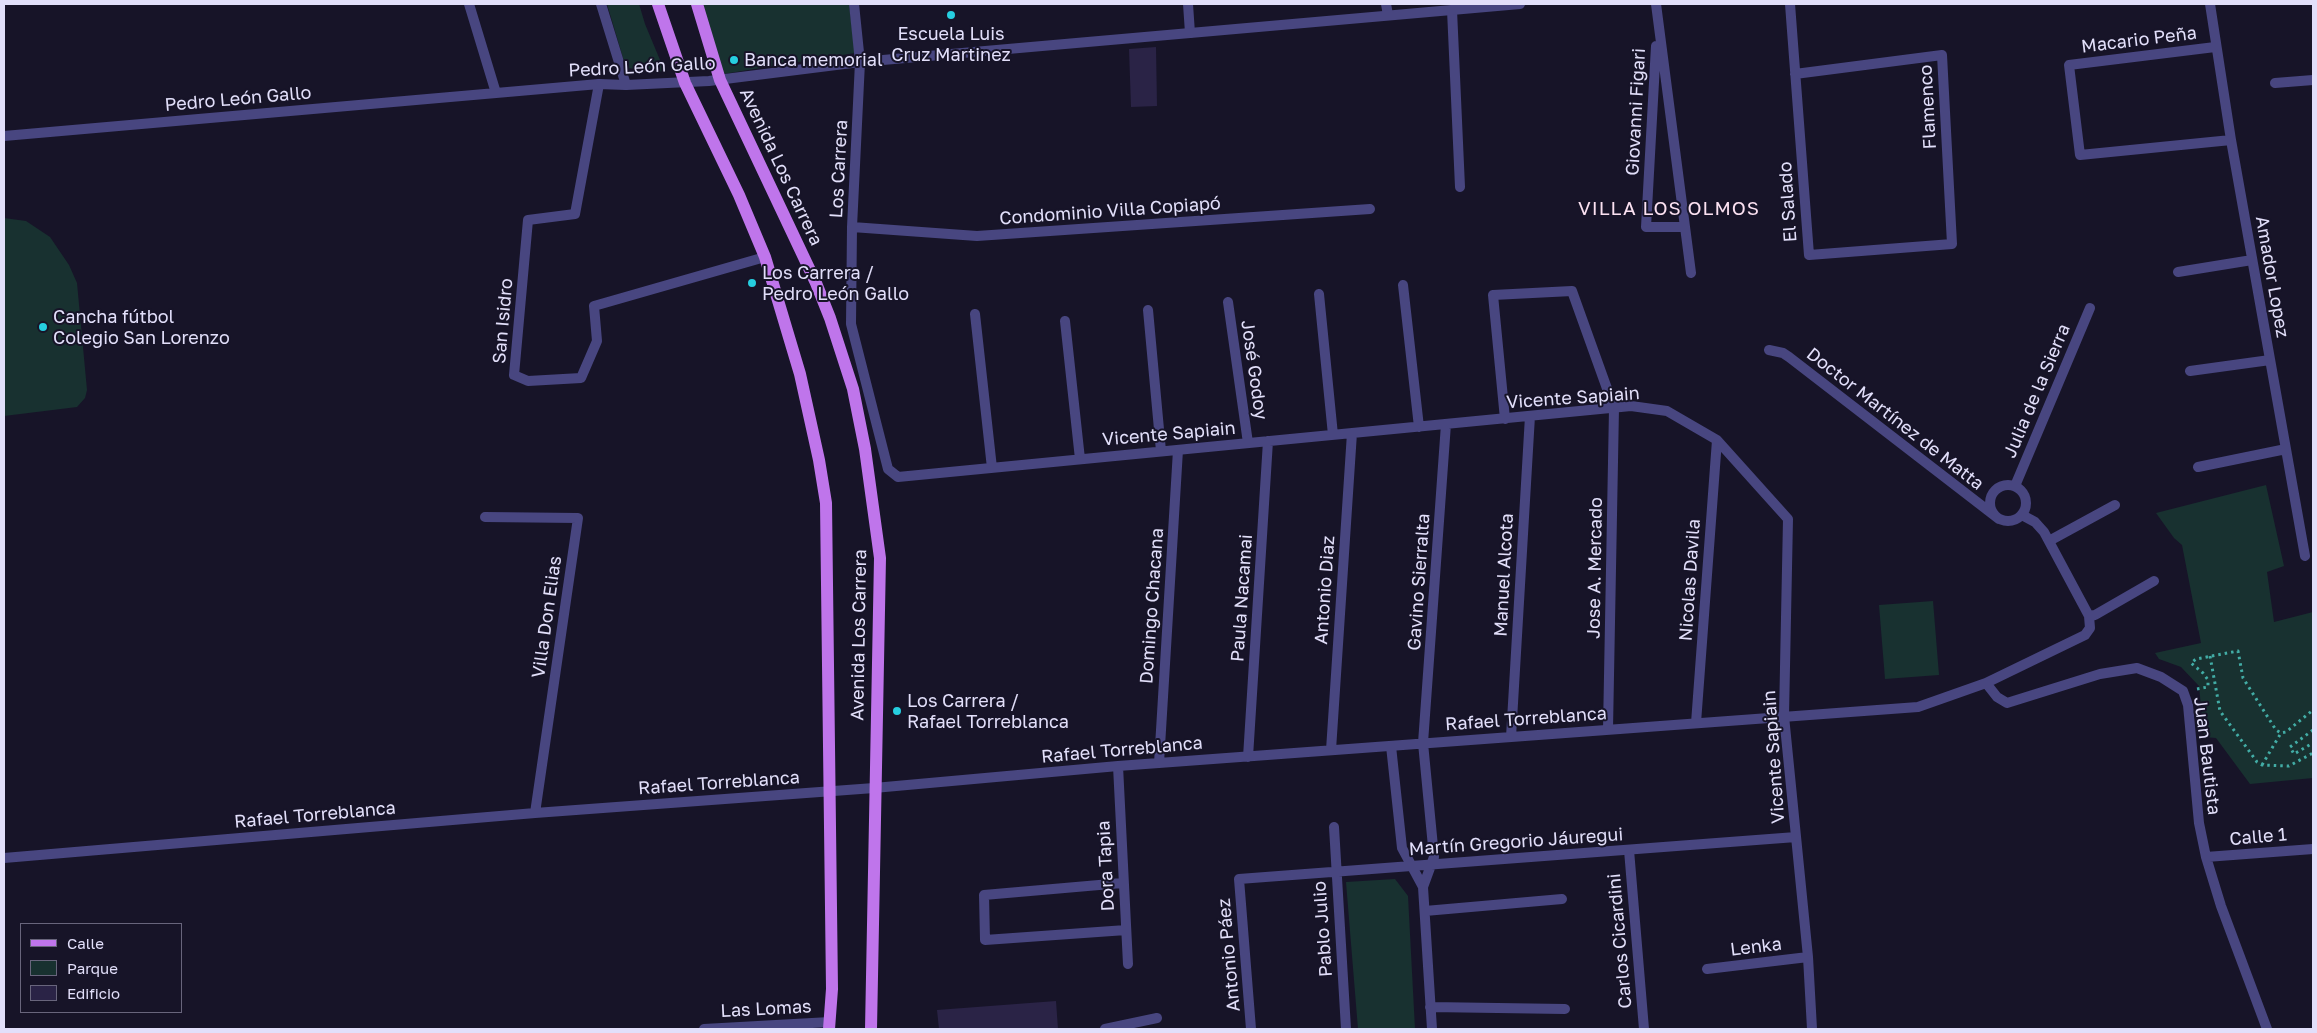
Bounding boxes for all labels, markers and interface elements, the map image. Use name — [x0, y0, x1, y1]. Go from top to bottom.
marker: Escuela Luis Cruz Martinez — [945, 9, 957, 21]
street label: Macario Peña — [2080, 22, 2198, 58]
place label: Escuela Luis Cruz Martinez — [891, 23, 1011, 66]
street label: Giovanni Figari — [1622, 48, 1650, 176]
place label: Banca memorial — [744, 49, 883, 71]
street label: Pedro León Gallo — [568, 52, 716, 82]
marker: Banca memorial — [728, 54, 740, 66]
street label: Flamenco — [1915, 64, 1941, 150]
street label: Pedro León Gallo — [164, 82, 312, 116]
street label: Avenida Los Carrera — [735, 85, 827, 249]
street label: Los Carrera — [826, 119, 852, 219]
street label: El Salado — [1774, 161, 1802, 243]
street label: Condominio Villa Copiapó — [999, 192, 1221, 230]
district label: VILLA LOS OLMOS — [1576, 198, 1762, 220]
street label: Amador Lopez — [2251, 214, 2293, 340]
place label: Los Carrera / Pedro León Gallo — [762, 262, 909, 304]
street label: San Isidro — [488, 277, 518, 365]
marker: Los Carrera / Pedro León Gallo — [746, 277, 758, 289]
place label: Cancha fútbol Colegio San Lorenzo — [53, 306, 230, 348]
street label: José Godoy — [1236, 319, 1272, 421]
marker: Cancha fútbol Colegio San Lorenzo — [37, 321, 49, 333]
street label: Julia de la Sierra — [1999, 321, 2075, 461]
street label: Doctor Martínez de Matta — [1802, 343, 1988, 495]
street label: Vicente Sapiain — [1506, 383, 1640, 413]
street label: Vicente Sapiain — [1101, 417, 1237, 451]
street label: Jose A. Mercado — [1583, 497, 1607, 639]
street label: Gavino Sierralta — [1403, 513, 1435, 651]
street label: Manuel Alcota — [1490, 513, 1518, 637]
street label: Nicolas Davila — [1675, 518, 1705, 642]
street label: Domingo Chacana — [1136, 527, 1168, 685]
street label: Paula Nacamai — [1227, 533, 1257, 663]
street label: Antonio Diaz — [1310, 535, 1340, 645]
street label: Avenida Los Carrera — [847, 549, 871, 721]
street label: Villa Don Elias — [528, 554, 566, 680]
place label: Los Carrera / Rafael Torreblanca — [907, 690, 1069, 732]
street label: Vicente Sapiain — [1759, 690, 1789, 824]
street label: Juan Bautista — [2189, 696, 2225, 816]
street label: Rafael Torreblanca — [1444, 703, 1608, 735]
marker: Los Carrera / Rafael Torreblanca — [891, 705, 903, 717]
street label: Rafael Torreblanca — [1040, 732, 1204, 768]
street label: Rafael Torreblanca — [637, 767, 801, 799]
street label: Rafael Torreblanca — [233, 797, 397, 833]
street label: Dora Tapia — [1093, 820, 1119, 912]
street label: Martín Gregorio Jáuregui — [1408, 824, 1624, 860]
street label: Calle 1 — [2228, 824, 2288, 850]
street label: Carlos Cicardini — [1603, 873, 1637, 1009]
street label: Pablo Julio — [1309, 880, 1337, 978]
street label: Antonio Páez — [1213, 898, 1245, 1012]
legend — [20, 923, 182, 1013]
street label: Lenka — [1729, 933, 1783, 961]
text: Calle — [67, 934, 104, 952]
text: Parque — [67, 959, 118, 977]
text: Edificio — [67, 984, 120, 1002]
street label: Las Lomas — [720, 996, 812, 1022]

